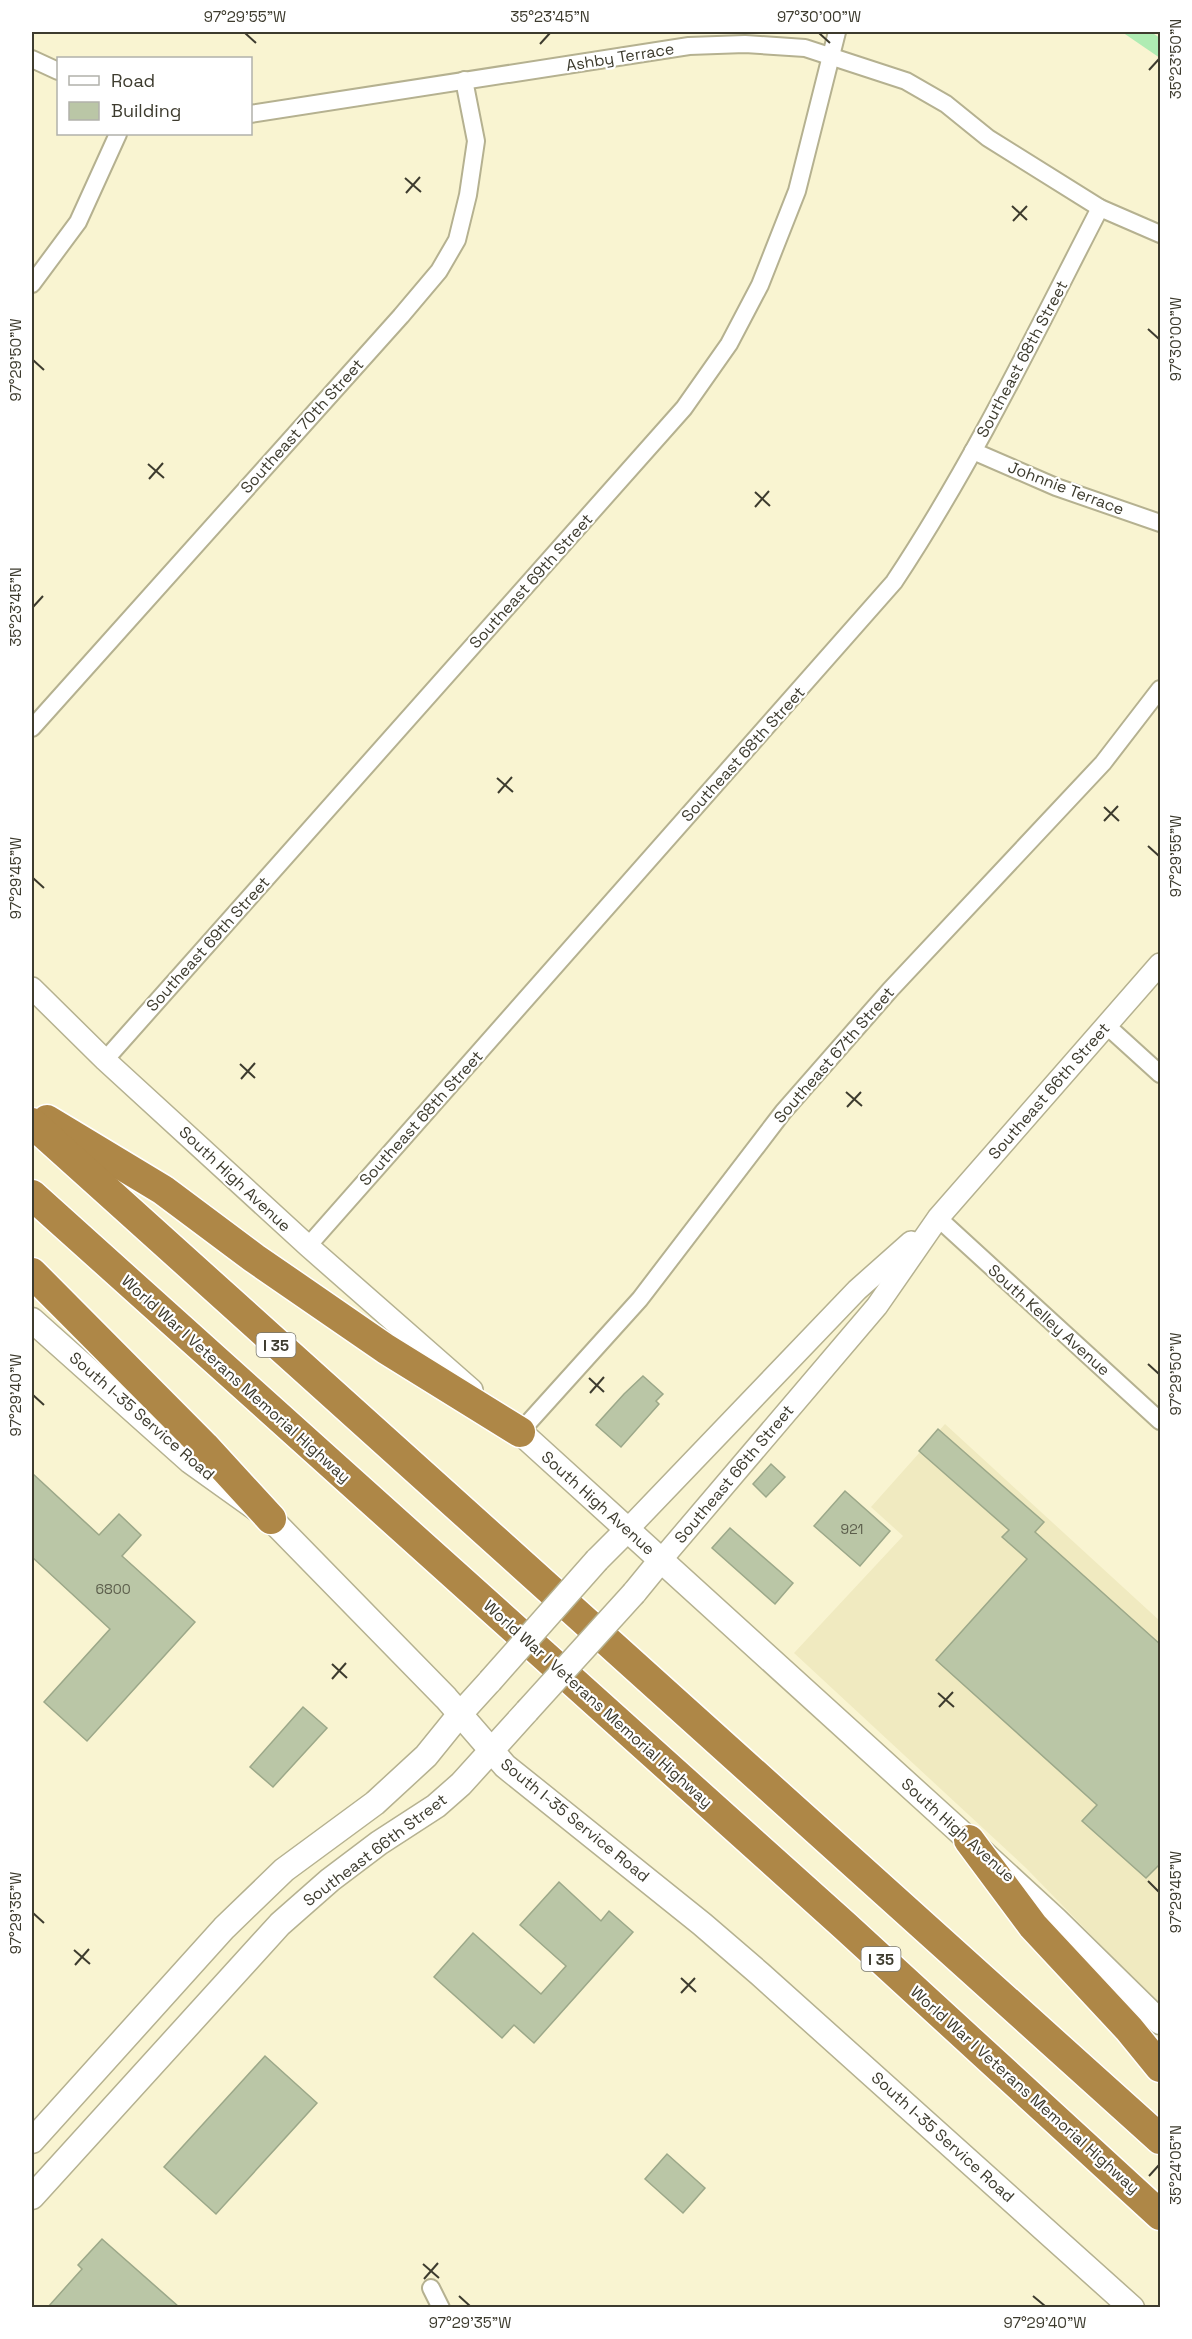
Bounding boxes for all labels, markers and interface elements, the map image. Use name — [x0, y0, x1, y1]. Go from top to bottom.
text: 97°29'55"W — [204, 7, 286, 26]
text: 35°23'45"N — [510, 7, 590, 26]
text: 97°30'00"W — [777, 7, 861, 26]
text: 35°23'50"N — [1166, 19, 1185, 99]
street label: Ashby Terrace — [564, 38, 676, 76]
legend — [57, 57, 252, 135]
text: Road — [111, 69, 155, 92]
text: Building — [111, 99, 181, 122]
street label: Southeast 68th Street — [972, 277, 1072, 441]
text: 97°30'00"W — [1166, 297, 1185, 381]
text: 97°29'50"W — [6, 318, 25, 402]
street label: Southeast 70th Street — [236, 354, 368, 498]
street label: Johnnie Terrace — [1005, 456, 1127, 520]
street label: Southeast 69th Street — [465, 509, 597, 653]
text: 35°23'45"N — [6, 567, 25, 647]
street label: Southeast 68th Street — [677, 682, 809, 826]
text: 97°29'55"W — [1166, 815, 1185, 897]
text: 97°29'45"W — [6, 837, 25, 919]
street label: Southeast 69th Street — [142, 872, 274, 1016]
street label: Southeast 67th Street — [769, 983, 899, 1127]
street label: Southeast 66th Street — [984, 1018, 1114, 1164]
street label: Southeast 68th Street — [355, 1046, 487, 1190]
street label: South High Avenue — [175, 1122, 295, 1236]
street label: South Kelley Avenue — [984, 1260, 1114, 1380]
street label: World War I Veterans Memorial Highway — [117, 1270, 355, 1488]
text: 97°29'50"W — [1166, 1332, 1185, 1416]
road number: I 35 — [256, 1333, 296, 1357]
street label: South I-35 Service Road — [65, 1347, 219, 1485]
text: 97°29'40"W — [6, 1354, 25, 1436]
street label: Southeast 66th Street — [670, 1400, 798, 1548]
street label: South High Avenue — [537, 1446, 659, 1560]
house number: 921 — [841, 1520, 863, 1538]
house number: 6800 — [95, 1580, 131, 1598]
street label: World War I Veterans Memorial Highway — [479, 1595, 717, 1813]
street label: South I-35 Service Road — [496, 1753, 654, 1887]
street label: South High Avenue — [897, 1773, 1019, 1887]
street label: Southeast 66th Street — [299, 1789, 451, 1911]
text: 97°29'45"W — [1166, 1851, 1185, 1933]
text: 97°29'35"W — [6, 1872, 25, 1954]
road number: I 35 — [862, 1947, 900, 1971]
street label: World War I Veterans Memorial Highway — [906, 1981, 1144, 2199]
street label: South I-35 Service Road — [867, 2067, 1019, 2207]
text: 35°24'05"N — [1166, 2125, 1185, 2205]
text: 97°29'35"W — [429, 2313, 511, 2332]
text: 97°29'40"W — [1004, 2313, 1086, 2332]

